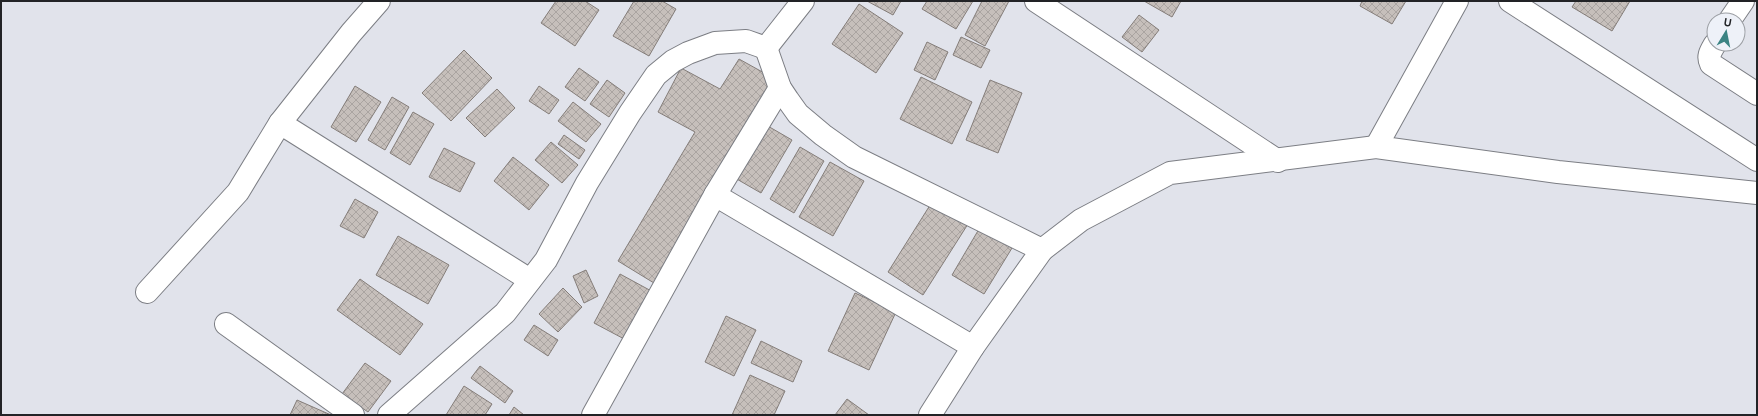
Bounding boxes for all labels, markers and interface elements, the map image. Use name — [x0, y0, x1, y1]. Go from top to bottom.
north arrow — [1706, 12, 1746, 52]
text: U — [1723, 16, 1733, 30]

